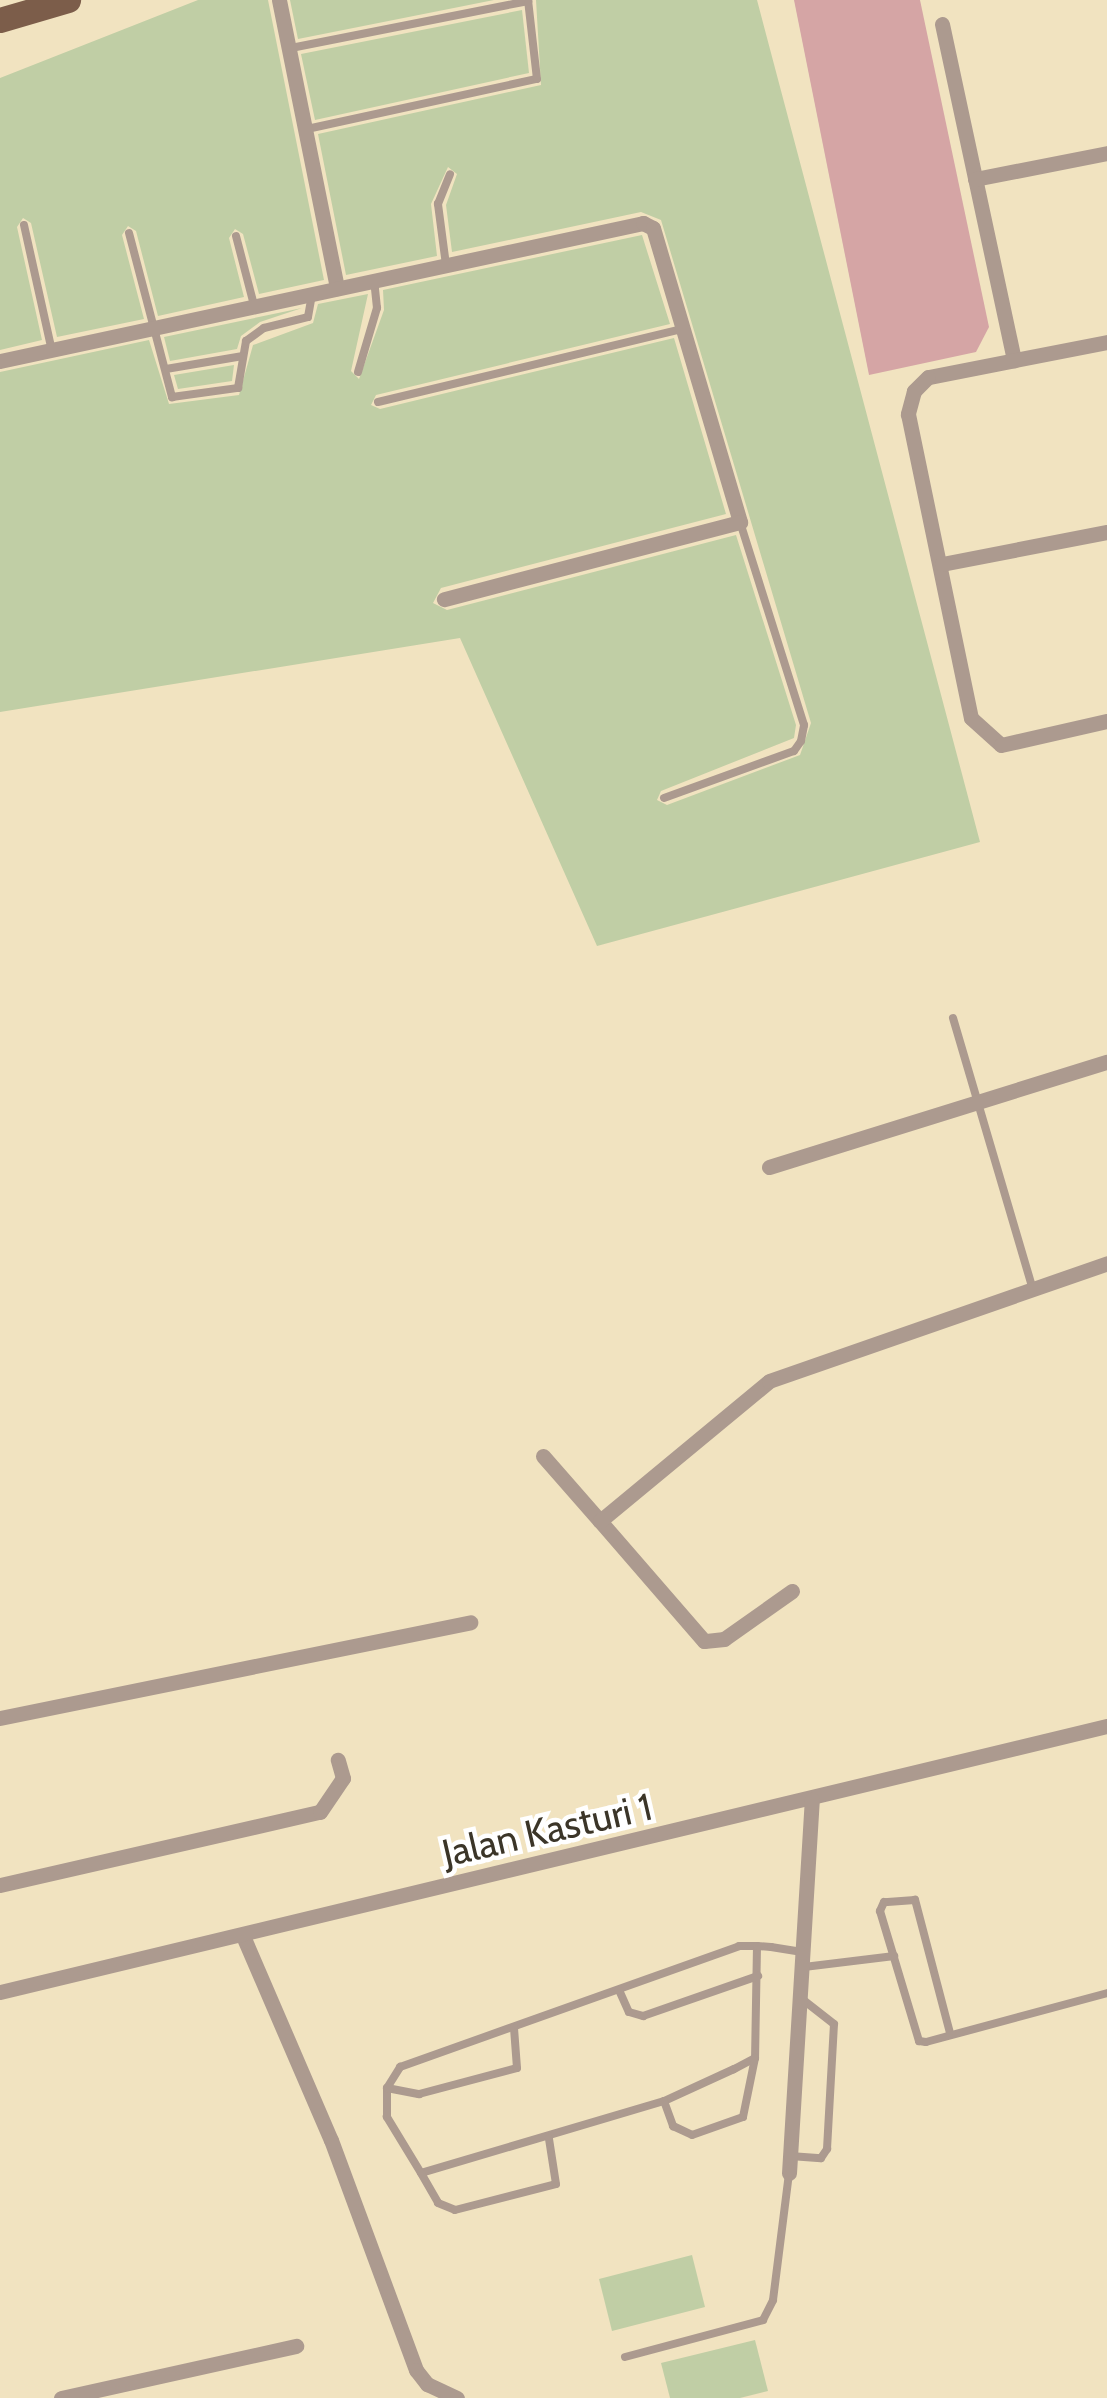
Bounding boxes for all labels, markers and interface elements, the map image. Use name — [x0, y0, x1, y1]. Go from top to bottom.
street label: Jalan Kasturi 1 — [438, 1784, 656, 1876]

